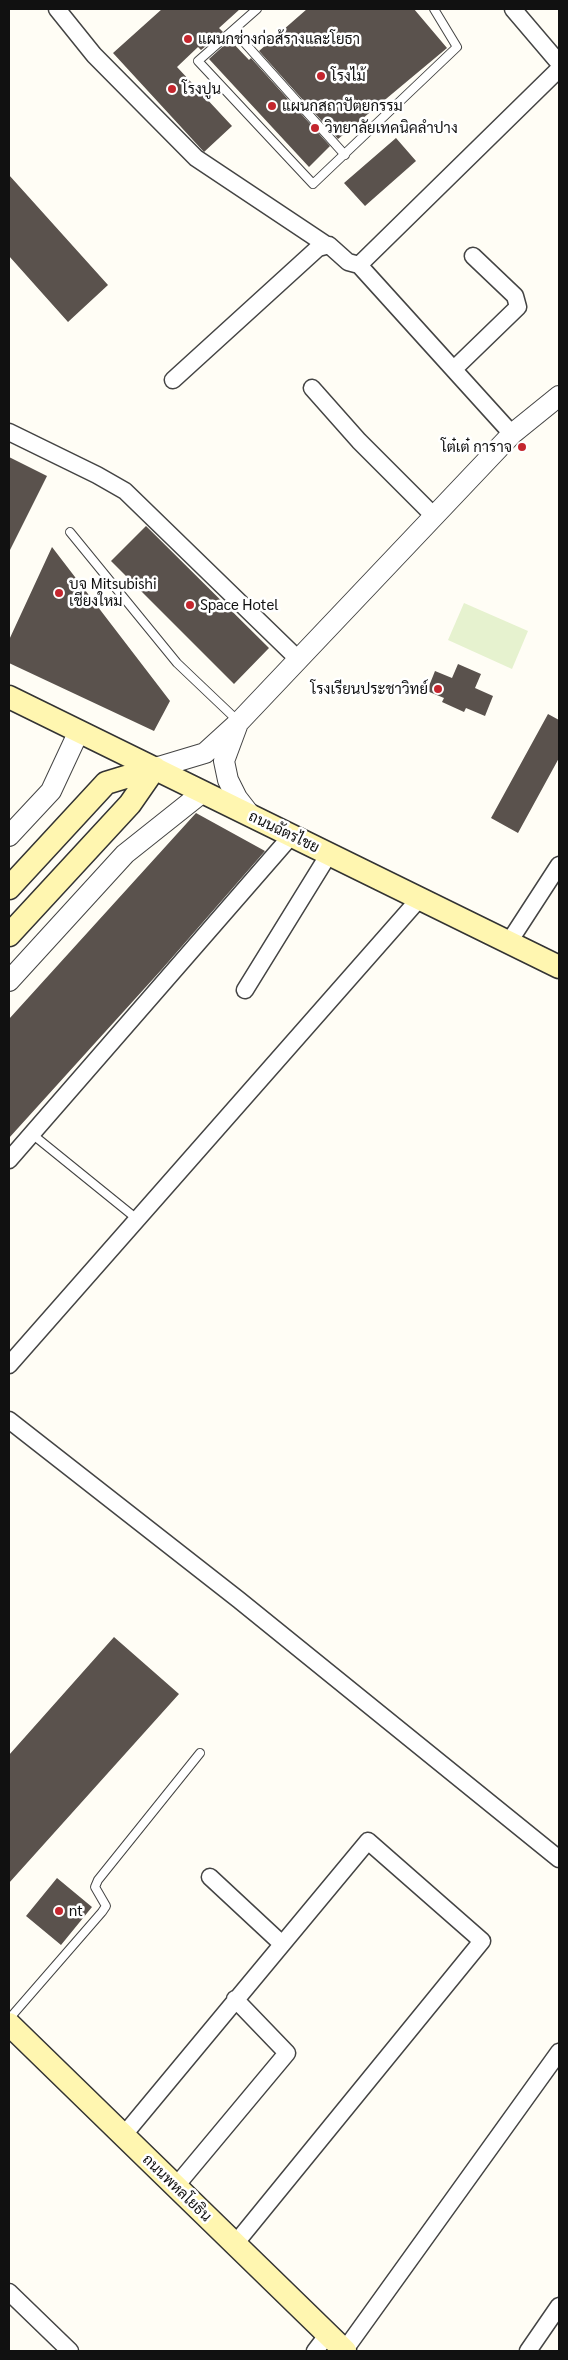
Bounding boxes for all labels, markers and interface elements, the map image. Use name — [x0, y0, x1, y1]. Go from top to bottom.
place label: แผนกช่างก่อส้รางและโยธา — [198, 30, 360, 48]
marker: แผนกช่างก่อส้รางและโยธา — [182, 33, 194, 45]
place label: โรงไม้ — [331, 67, 366, 85]
marker: โรงไม้ — [315, 70, 327, 82]
place label: โรงปูน — [182, 80, 221, 98]
marker: โรงปูน — [166, 83, 178, 95]
place label: แผนกสถาปัตยกรรม — [282, 97, 403, 115]
marker: แผนกสถาปัตยกรรม — [266, 100, 278, 112]
place label: วิทยาลัยเทคนิคลำปาง — [325, 119, 458, 137]
marker: วิทยาลัยเทคนิคลำปาง — [309, 122, 321, 134]
place label: โต๋เต๋ การาจ — [441, 438, 512, 456]
marker: โต๋เต๋ การาจ — [516, 441, 528, 453]
place label: บจ Mitsubishi เชียงใหม่ — [69, 575, 157, 610]
marker: บจ Mitsubishi เชียงใหม่ — [53, 587, 65, 599]
place label: Space Hotel — [200, 596, 279, 614]
marker: Space Hotel — [184, 599, 196, 611]
place label: โรงเรียนประชาวิทย์ — [311, 680, 428, 698]
marker: โรงเรียนประชาวิทย์ — [432, 683, 444, 695]
street label: ถนนฉัตรไชย — [246, 807, 322, 857]
place label: nt — [69, 1902, 83, 1920]
marker: nt — [53, 1905, 65, 1917]
street label: ถนนพหลโยธิน — [139, 2151, 215, 2225]

